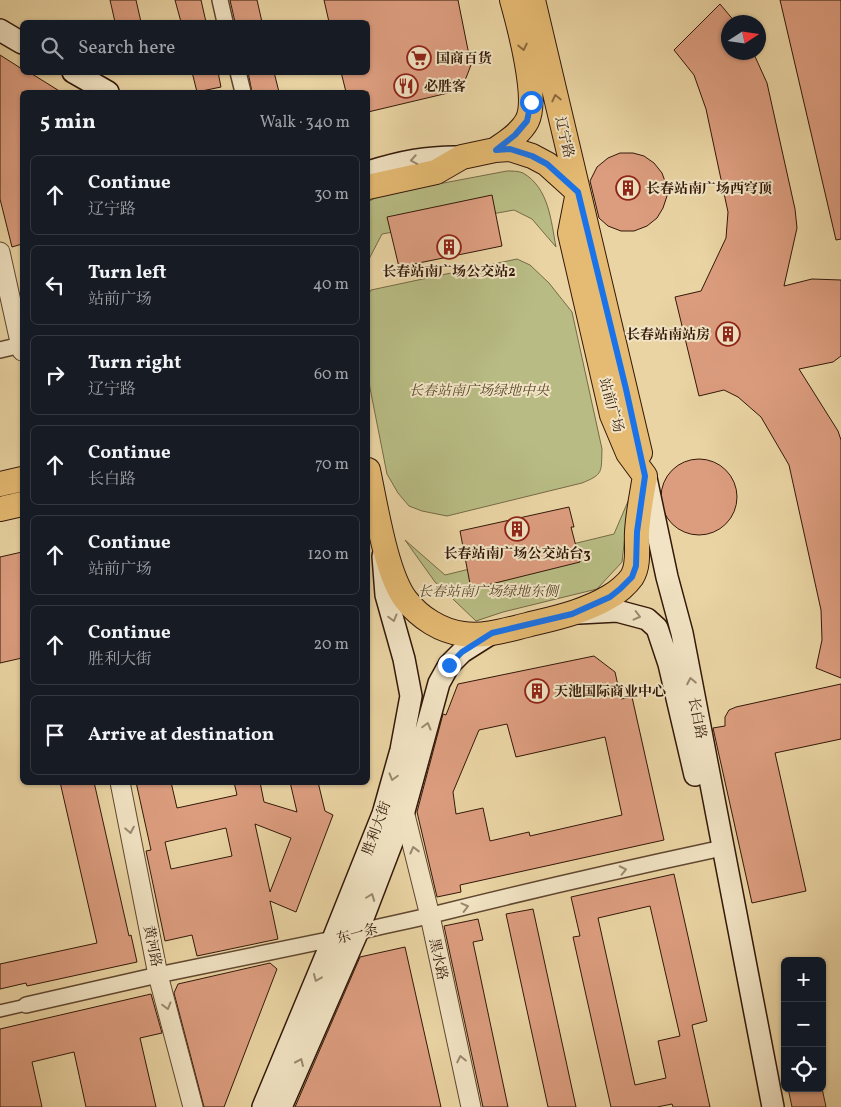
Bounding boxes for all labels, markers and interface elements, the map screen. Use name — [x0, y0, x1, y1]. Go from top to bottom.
north arrow — [721, 15, 766, 60]
search box — [20, 20, 370, 75]
icon: search — [38, 34, 66, 62]
text: Search here — [78, 35, 175, 61]
one-way arrow — [517, 43, 527, 52]
supermarket icon: 国商百货 — [406, 45, 432, 71]
place label: 国商百货 — [436, 50, 492, 69]
restaurant icon: 必胜客 — [393, 73, 419, 99]
place label: 必胜客 — [424, 78, 466, 97]
route start — [520, 91, 543, 114]
one-way arrow — [551, 93, 562, 102]
text: 5 min — [40, 108, 96, 137]
text: Walk · 340 m — [260, 112, 350, 134]
street label: 辽宁路 — [550, 115, 578, 160]
one-way arrow — [410, 155, 418, 165]
text: Continue — [88, 170, 171, 196]
building icon: 长春站南广场西穹顶 — [615, 175, 641, 201]
place label: 长春站南广场西穹顶 — [646, 180, 772, 199]
icon: ahead — [41, 181, 69, 209]
text: 30 m — [314, 184, 349, 206]
text: 辽宁路 — [88, 199, 136, 221]
building icon: 长春站南广场公交站2 — [436, 234, 462, 260]
text: Turn left — [88, 260, 167, 286]
place label: 长春站南广场公交站2 — [382, 263, 516, 282]
icon: left — [41, 271, 69, 299]
text: 40 m — [313, 274, 349, 296]
text: 站前广场 — [88, 289, 152, 311]
building icon: 长春站南站房 — [715, 321, 741, 347]
place label: 长春站南站房 — [626, 326, 710, 345]
text: Turn right — [88, 350, 181, 376]
icon: right — [41, 361, 69, 389]
text: 60 m — [314, 364, 349, 386]
street label: 站前广场 — [594, 376, 627, 435]
text: 辽宁路 — [88, 379, 136, 401]
park label: 长春站南广场绿地中央 — [409, 382, 550, 401]
text: Continue — [88, 440, 171, 466]
icon: ahead — [41, 451, 69, 479]
text: 70 m — [315, 454, 349, 476]
text: 长白路 — [88, 469, 136, 491]
building icon: 长春站南广场公交站台3 — [504, 516, 530, 542]
text: Continue — [88, 530, 171, 556]
icon: ahead — [41, 541, 69, 569]
text: 120 m — [307, 544, 349, 566]
place label: 长春站南广场公交站台3 — [443, 545, 591, 564]
text: 站前广场 — [88, 559, 152, 581]
park label: 长春站南广场绿地东侧 — [418, 583, 561, 602]
one-way arrow — [633, 611, 641, 621]
one-way arrow — [387, 614, 398, 623]
text: Continue — [88, 620, 171, 646]
icon: ahead — [41, 631, 69, 659]
text: 20 m — [314, 634, 349, 656]
text: 胜利大街 — [88, 649, 152, 671]
route end — [438, 654, 461, 677]
one-way arrow — [686, 677, 697, 686]
building icon: 天池国际商业中心 — [524, 678, 550, 704]
place label: 天池国际商业中心 — [554, 683, 666, 702]
street label: 长白路 — [683, 696, 710, 741]
icon: arrive — [41, 721, 69, 749]
text: Arrive at destination — [88, 722, 274, 748]
one-way arrow — [422, 723, 432, 731]
one-way arrow — [389, 772, 399, 781]
street label: 胜利大街 — [359, 799, 396, 858]
one-way arrow — [124, 826, 134, 835]
one-way arrow — [409, 846, 419, 854]
one-way arrow — [619, 865, 628, 875]
one-way arrow — [365, 893, 375, 902]
one-way arrow — [461, 902, 470, 913]
street label: 东一条 — [335, 920, 380, 949]
street label: 黄河路 — [138, 924, 165, 969]
street label: 黑水路 — [424, 937, 451, 982]
map controls — [781, 957, 826, 1092]
button: + — [781, 957, 826, 1002]
one-way arrow — [313, 973, 323, 982]
one-way arrow — [161, 1002, 171, 1010]
button: − — [781, 1002, 826, 1047]
button: locate — [781, 1047, 826, 1092]
one-way arrow — [456, 1055, 467, 1064]
one-way arrow — [294, 1058, 305, 1067]

